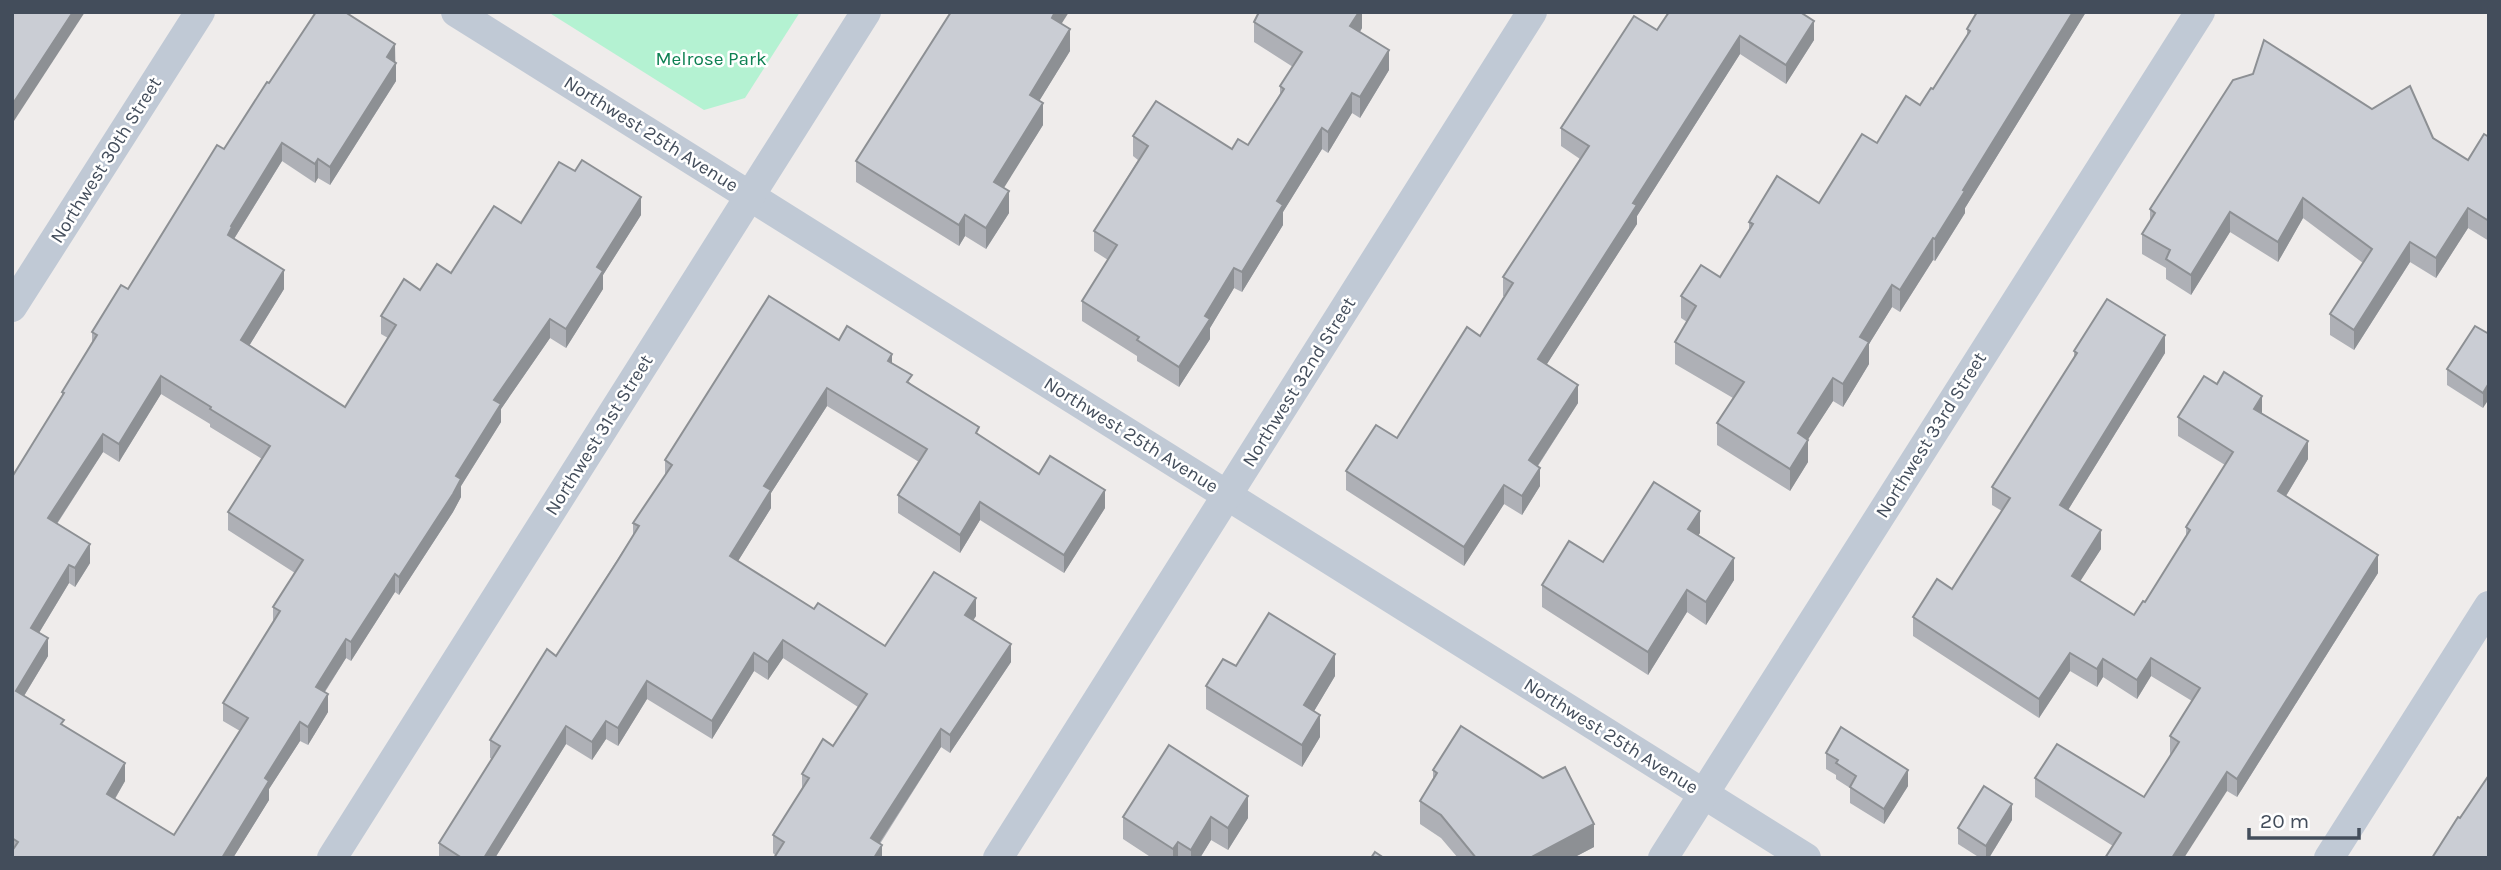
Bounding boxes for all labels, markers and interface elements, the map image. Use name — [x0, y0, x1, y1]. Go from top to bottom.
park label: Melrose Park — [655, 48, 767, 70]
street label: Northwest 25th Avenue — [560, 71, 742, 197]
street label: Northwest 30th Street — [46, 73, 166, 247]
street label: Northwest 32nd Street — [1238, 293, 1360, 471]
street label: Northwest 33rd Street — [1871, 348, 1991, 522]
street label: Northwest 31st Street — [541, 351, 657, 519]
street label: Northwest 25th Avenue — [1040, 372, 1222, 498]
street label: Northwest 25th Avenue — [1520, 673, 1702, 799]
scale bar — [2249, 796, 2359, 840]
text: 20 m — [2260, 809, 2309, 833]

